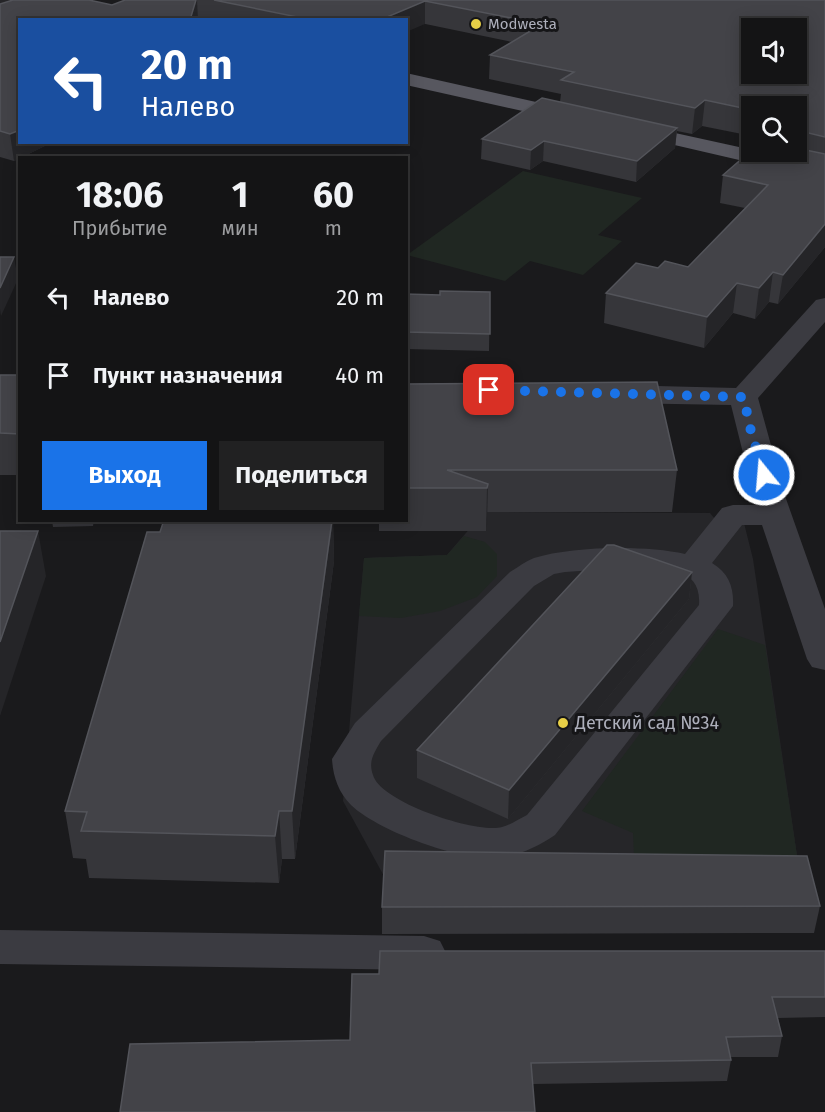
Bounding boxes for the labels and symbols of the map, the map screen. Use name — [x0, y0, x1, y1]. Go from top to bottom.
place label: Modwesta — [488, 15, 557, 33]
marker: Modwesta — [469, 17, 483, 31]
pin — [463, 364, 514, 415]
position arrow — [732, 443, 796, 507]
place label: Детский сад №34 — [574, 712, 719, 734]
marker: Детский сад №34 — [556, 716, 570, 730]

